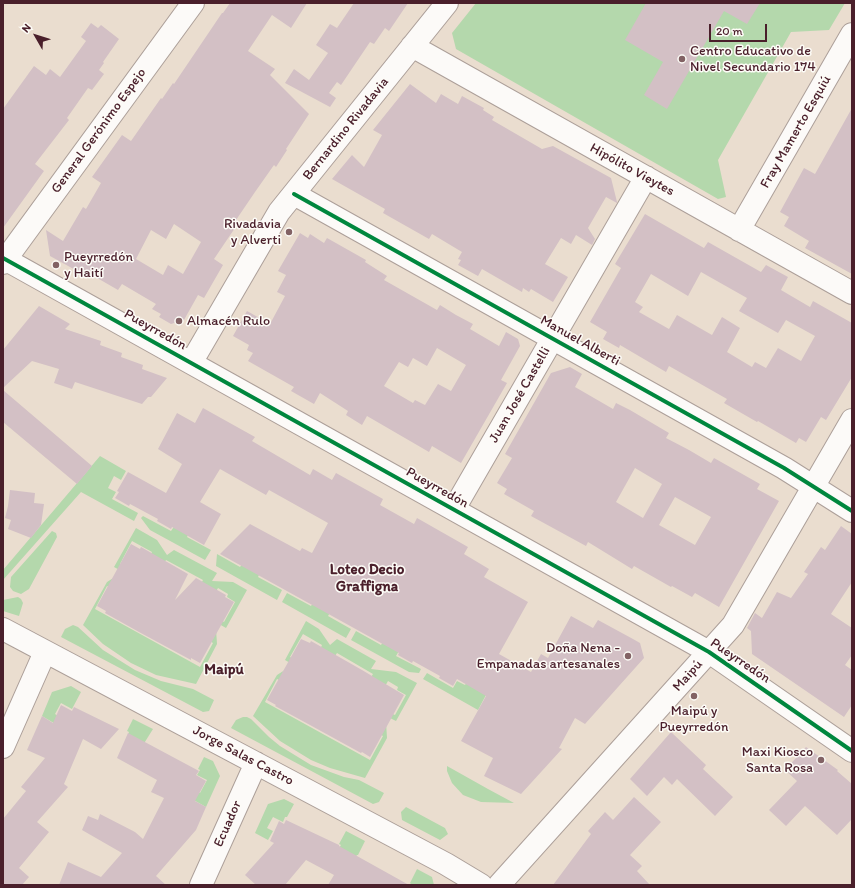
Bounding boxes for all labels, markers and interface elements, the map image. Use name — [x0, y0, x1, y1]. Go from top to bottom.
north arrow — [16, 16, 56, 56]
scale bar — [711, 16, 769, 42]
text: N — [19, 21, 34, 35]
text: 20 m — [716, 24, 743, 38]
place label: Centro Educativo de Nivel Secundario 174 — [690, 43, 816, 76]
marker: Centro Educativo de Nivel Secundario 174 — [677, 54, 687, 64]
street label: General Gerónimo Espejo — [48, 65, 150, 197]
street label: Fray Mamerto Esquiú — [757, 73, 835, 191]
street label: Bernardino Rivadavia — [299, 74, 393, 184]
street label: Hipólito Vieytes — [587, 140, 677, 200]
place label: Rivadavia y Alverti — [224, 216, 281, 248]
marker: Rivadavia y Alverti — [284, 227, 294, 237]
place label: Pueyrredón y Haití — [64, 249, 133, 282]
marker: Pueyrredón y Haití — [51, 260, 61, 270]
street label: Pueyrredón — [121, 306, 189, 354]
street label: Manuel Alberti — [537, 312, 623, 370]
place label: Almacén Rulo — [187, 313, 270, 329]
marker: Almacén Rulo — [174, 316, 184, 326]
street label: Juan José Castelli — [486, 344, 554, 446]
street label: Pueyrredón — [403, 464, 471, 512]
district label: Loteo Decio Graffigna — [330, 561, 404, 596]
street label: Pueyrredón — [707, 635, 773, 687]
place label: Doña Nena - Empanadas artesanales — [477, 640, 620, 672]
marker: Doña Nena - Empanadas artesanales — [623, 651, 633, 661]
street label: Maipú — [669, 657, 707, 695]
district label: Maipú — [204, 661, 244, 679]
marker: Maipú y Pueyrredón — [689, 691, 699, 701]
place label: Maipú y Pueyrredón — [660, 703, 728, 736]
street label: Jorge Salas Castro — [190, 722, 296, 790]
place label: Maxi Kiosco Santa Rosa — [742, 744, 813, 776]
marker: Maxi Kiosco Santa Rosa — [816, 755, 826, 765]
street label: Ecuador — [210, 798, 246, 850]

